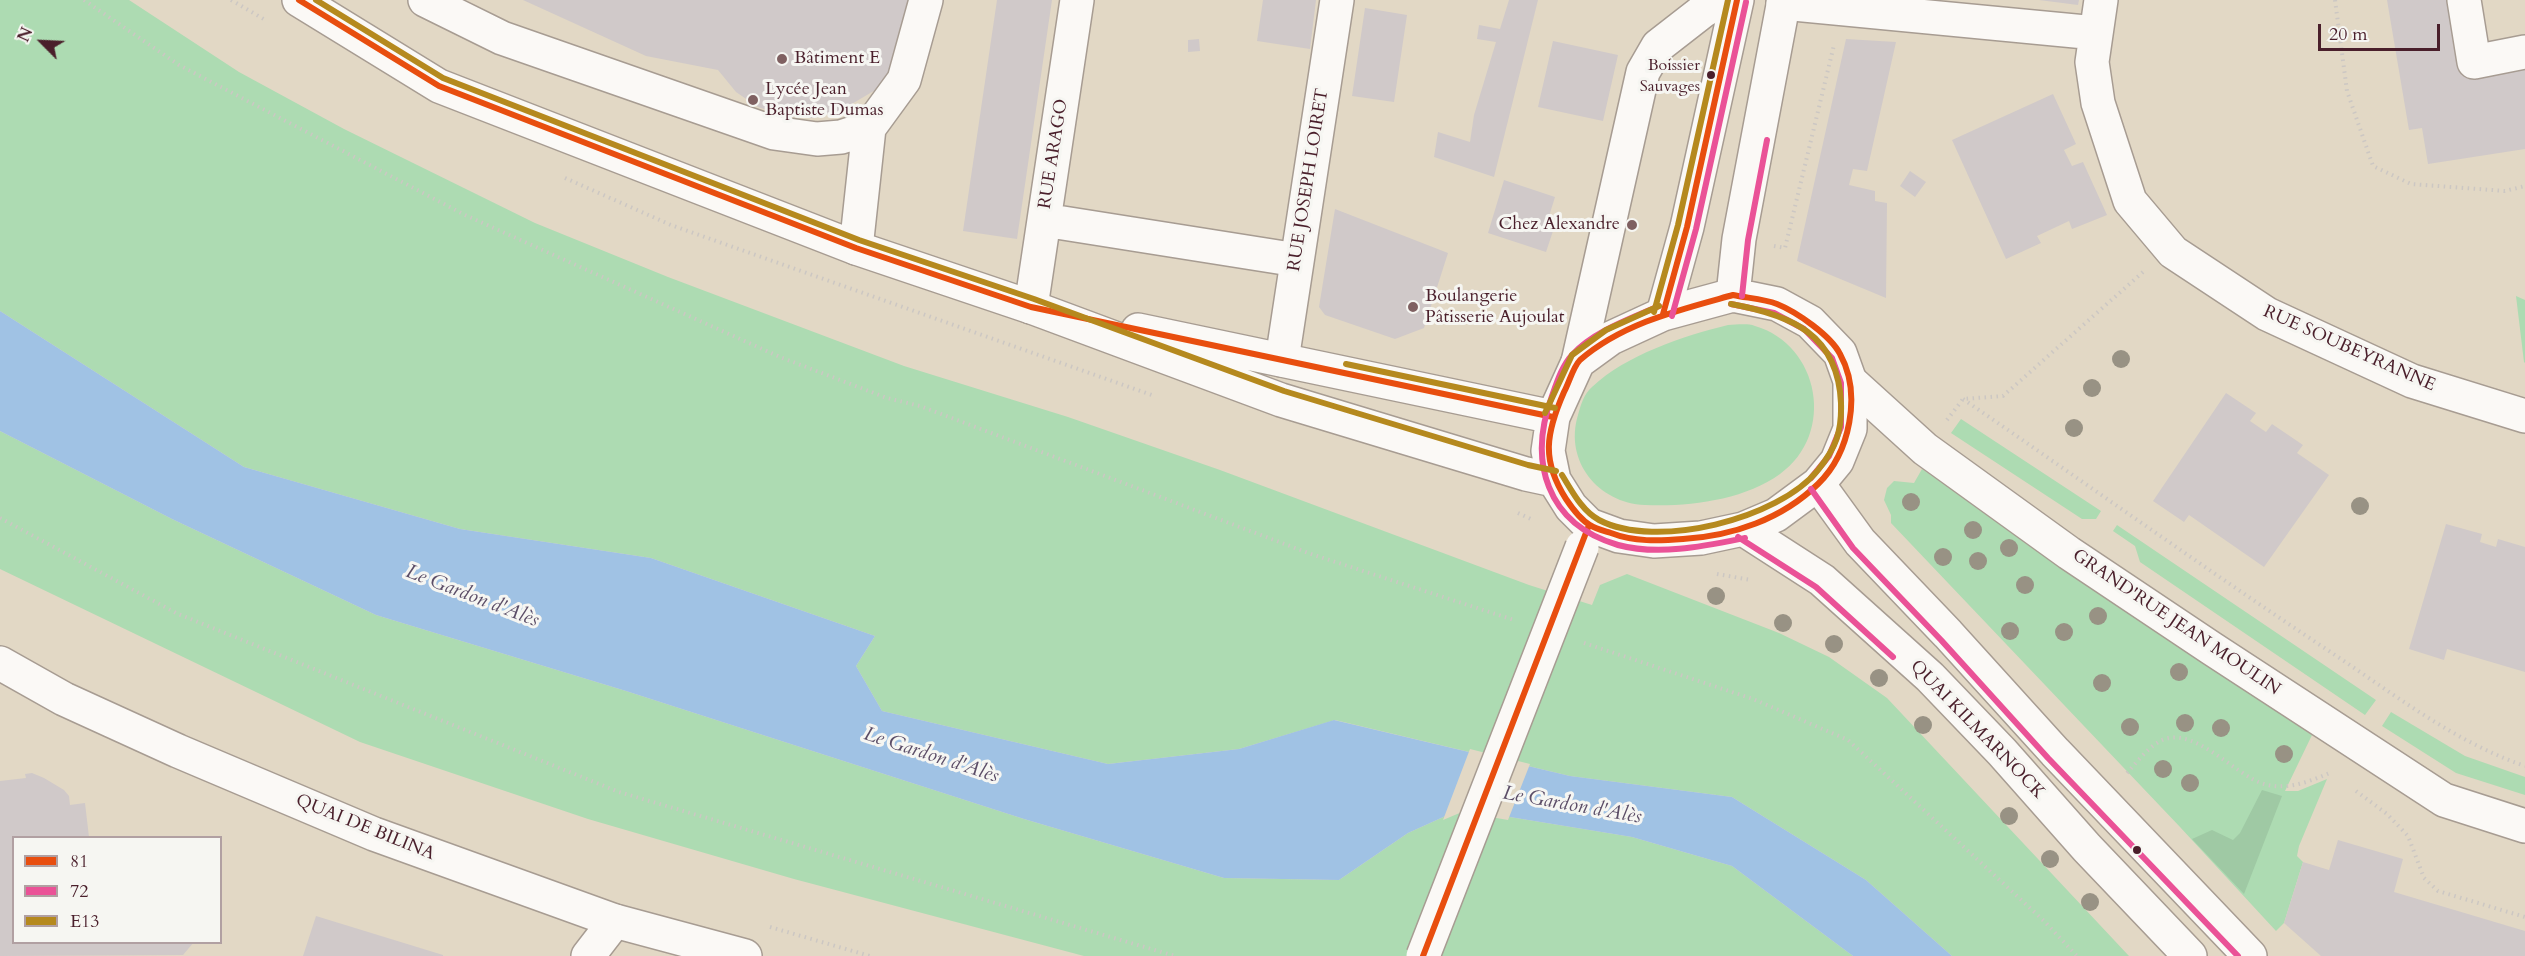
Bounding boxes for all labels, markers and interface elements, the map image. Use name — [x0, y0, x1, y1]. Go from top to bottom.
north arrow — [12, 12, 72, 72]
scale bar — [2321, 12, 2442, 50]
text: 20 m — [2329, 22, 2368, 47]
text: N — [13, 24, 38, 46]
place label: Bâtiment E — [794, 48, 880, 70]
marker: Bâtiment E — [775, 52, 789, 66]
place label: Boissier Sauvages — [1640, 56, 1700, 94]
marker: Boissier Sauvages — [1705, 69, 1717, 81]
place label: Lycée Jean Baptiste Dumas — [765, 79, 884, 122]
street label: RUE JOSEPH LOIRET — [1284, 87, 1334, 273]
marker: Lycée Jean Baptiste Dumas — [746, 93, 760, 107]
street label: RUE ARAGO — [1035, 97, 1073, 211]
place label: Chez Alexandre — [1498, 214, 1620, 236]
marker: Chez Alexandre — [1625, 218, 1639, 232]
place label: Boulangerie Pâtisserie Aujoulat — [1425, 286, 1564, 328]
marker: Boulangerie Pâtisserie Aujoulat — [1406, 300, 1420, 314]
street label: RUE SOUBEYRANNE — [2260, 301, 2438, 397]
street label: GRAND'RUE JEAN MOULIN — [2068, 545, 2284, 701]
water label: Le Gardon d'Alès — [402, 561, 542, 633]
street label: QUAI KILMARNOCK — [1905, 656, 2049, 804]
water label: Le Gardon d'Alès — [860, 723, 1002, 789]
water label: Le Gardon d'Alès — [1501, 782, 1643, 830]
street label: QUAI DE BILINA — [292, 790, 438, 866]
legend — [12, 836, 222, 944]
unlabelled marker — [2131, 844, 2143, 856]
text: 81 — [70, 849, 88, 874]
text: 72 — [70, 879, 88, 904]
text: E13 — [70, 909, 100, 934]

